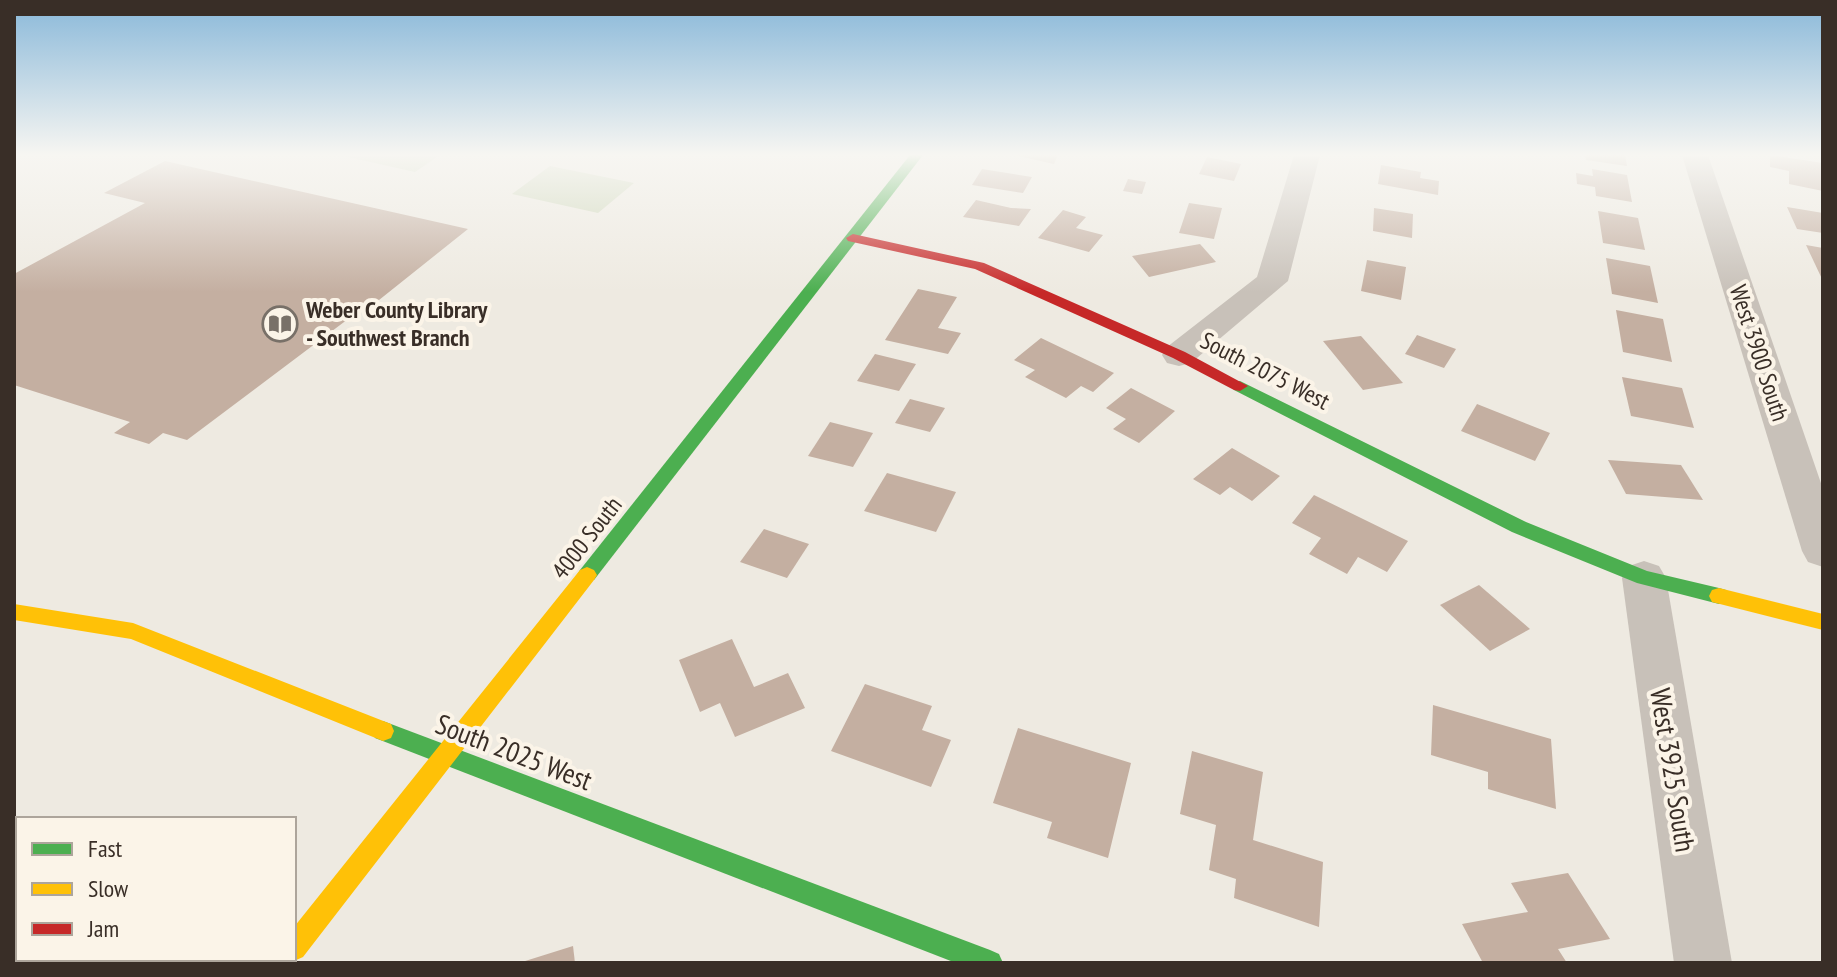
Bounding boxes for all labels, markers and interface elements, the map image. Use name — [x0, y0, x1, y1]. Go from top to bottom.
street label: West 3900 South — [1723, 281, 1796, 425]
place label: Weber County Library - Southwest Branch — [305, 294, 488, 353]
library icon: Weber County Library - Southwest Branch — [261, 305, 299, 343]
street label: South 2075 West — [1195, 325, 1335, 417]
street label: 4000 South — [545, 490, 629, 585]
street label: West 3925 South — [1642, 686, 1705, 854]
street label: South 2025 West — [431, 705, 598, 798]
legend — [16, 817, 296, 961]
text: Fast — [88, 833, 123, 864]
text: Slow — [88, 873, 129, 904]
text: Jam — [87, 913, 119, 944]

